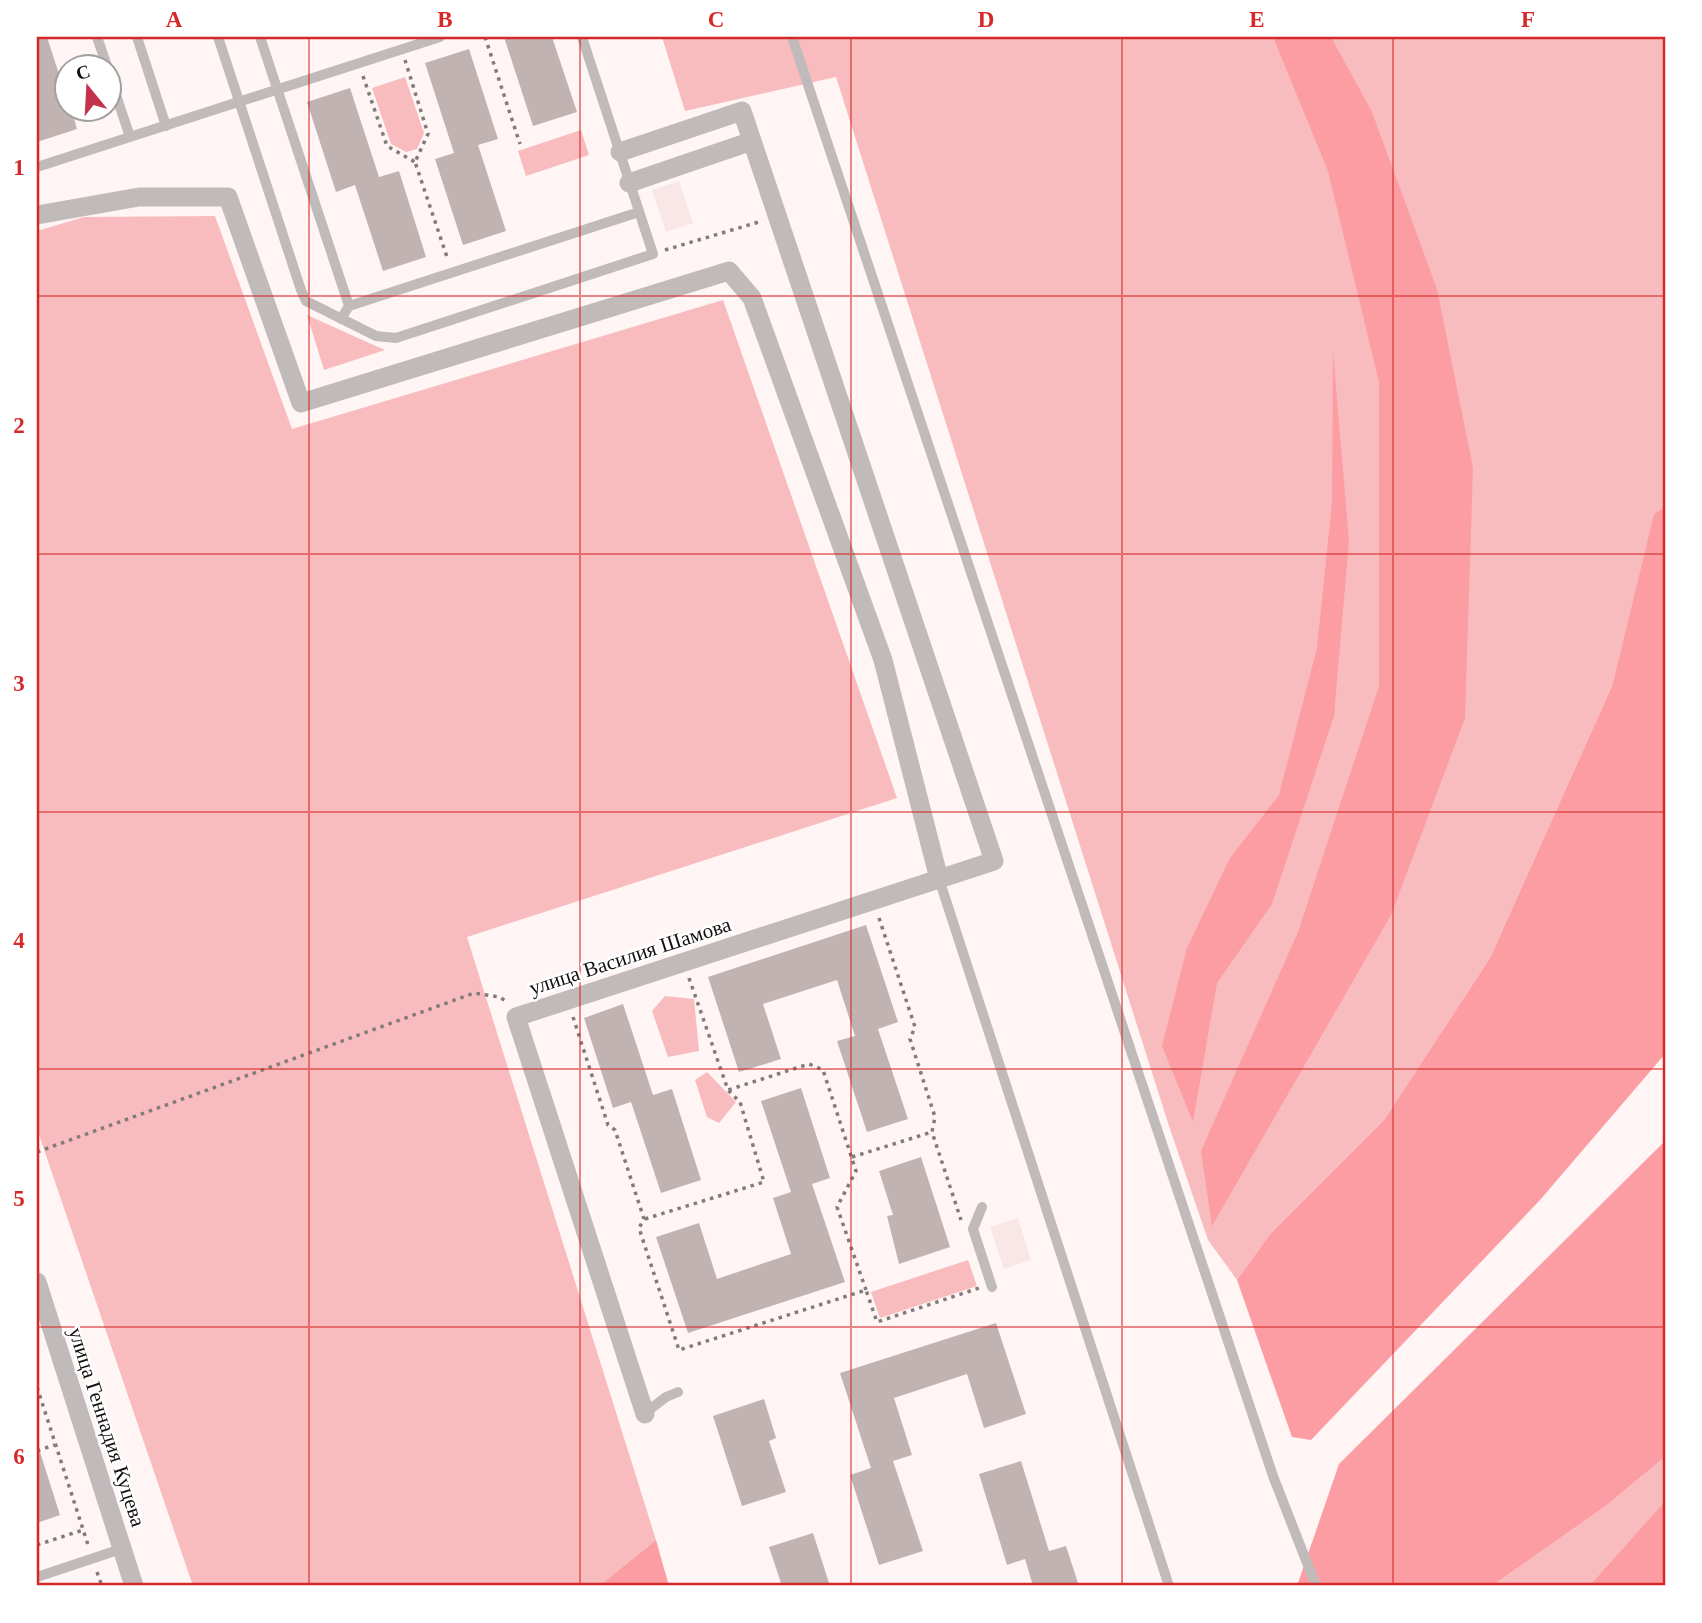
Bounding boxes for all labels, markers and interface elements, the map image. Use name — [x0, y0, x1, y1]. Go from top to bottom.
text: A — [166, 7, 183, 32]
text: B — [437, 7, 453, 32]
text: C — [708, 7, 724, 32]
text: D — [978, 7, 994, 32]
text: E — [1249, 7, 1265, 32]
text: F — [1521, 7, 1535, 32]
north arrow — [52, 52, 122, 122]
text: С — [73, 60, 93, 84]
text: 1 — [13, 155, 25, 180]
text: 2 — [13, 413, 25, 438]
text: 3 — [13, 671, 25, 696]
street label: улица Василия Шамова — [526, 912, 735, 1000]
text: 4 — [13, 928, 25, 953]
text: 5 — [13, 1186, 25, 1211]
street label: улица Геннадия Куцева — [63, 1324, 151, 1530]
text: 6 — [13, 1444, 25, 1469]

